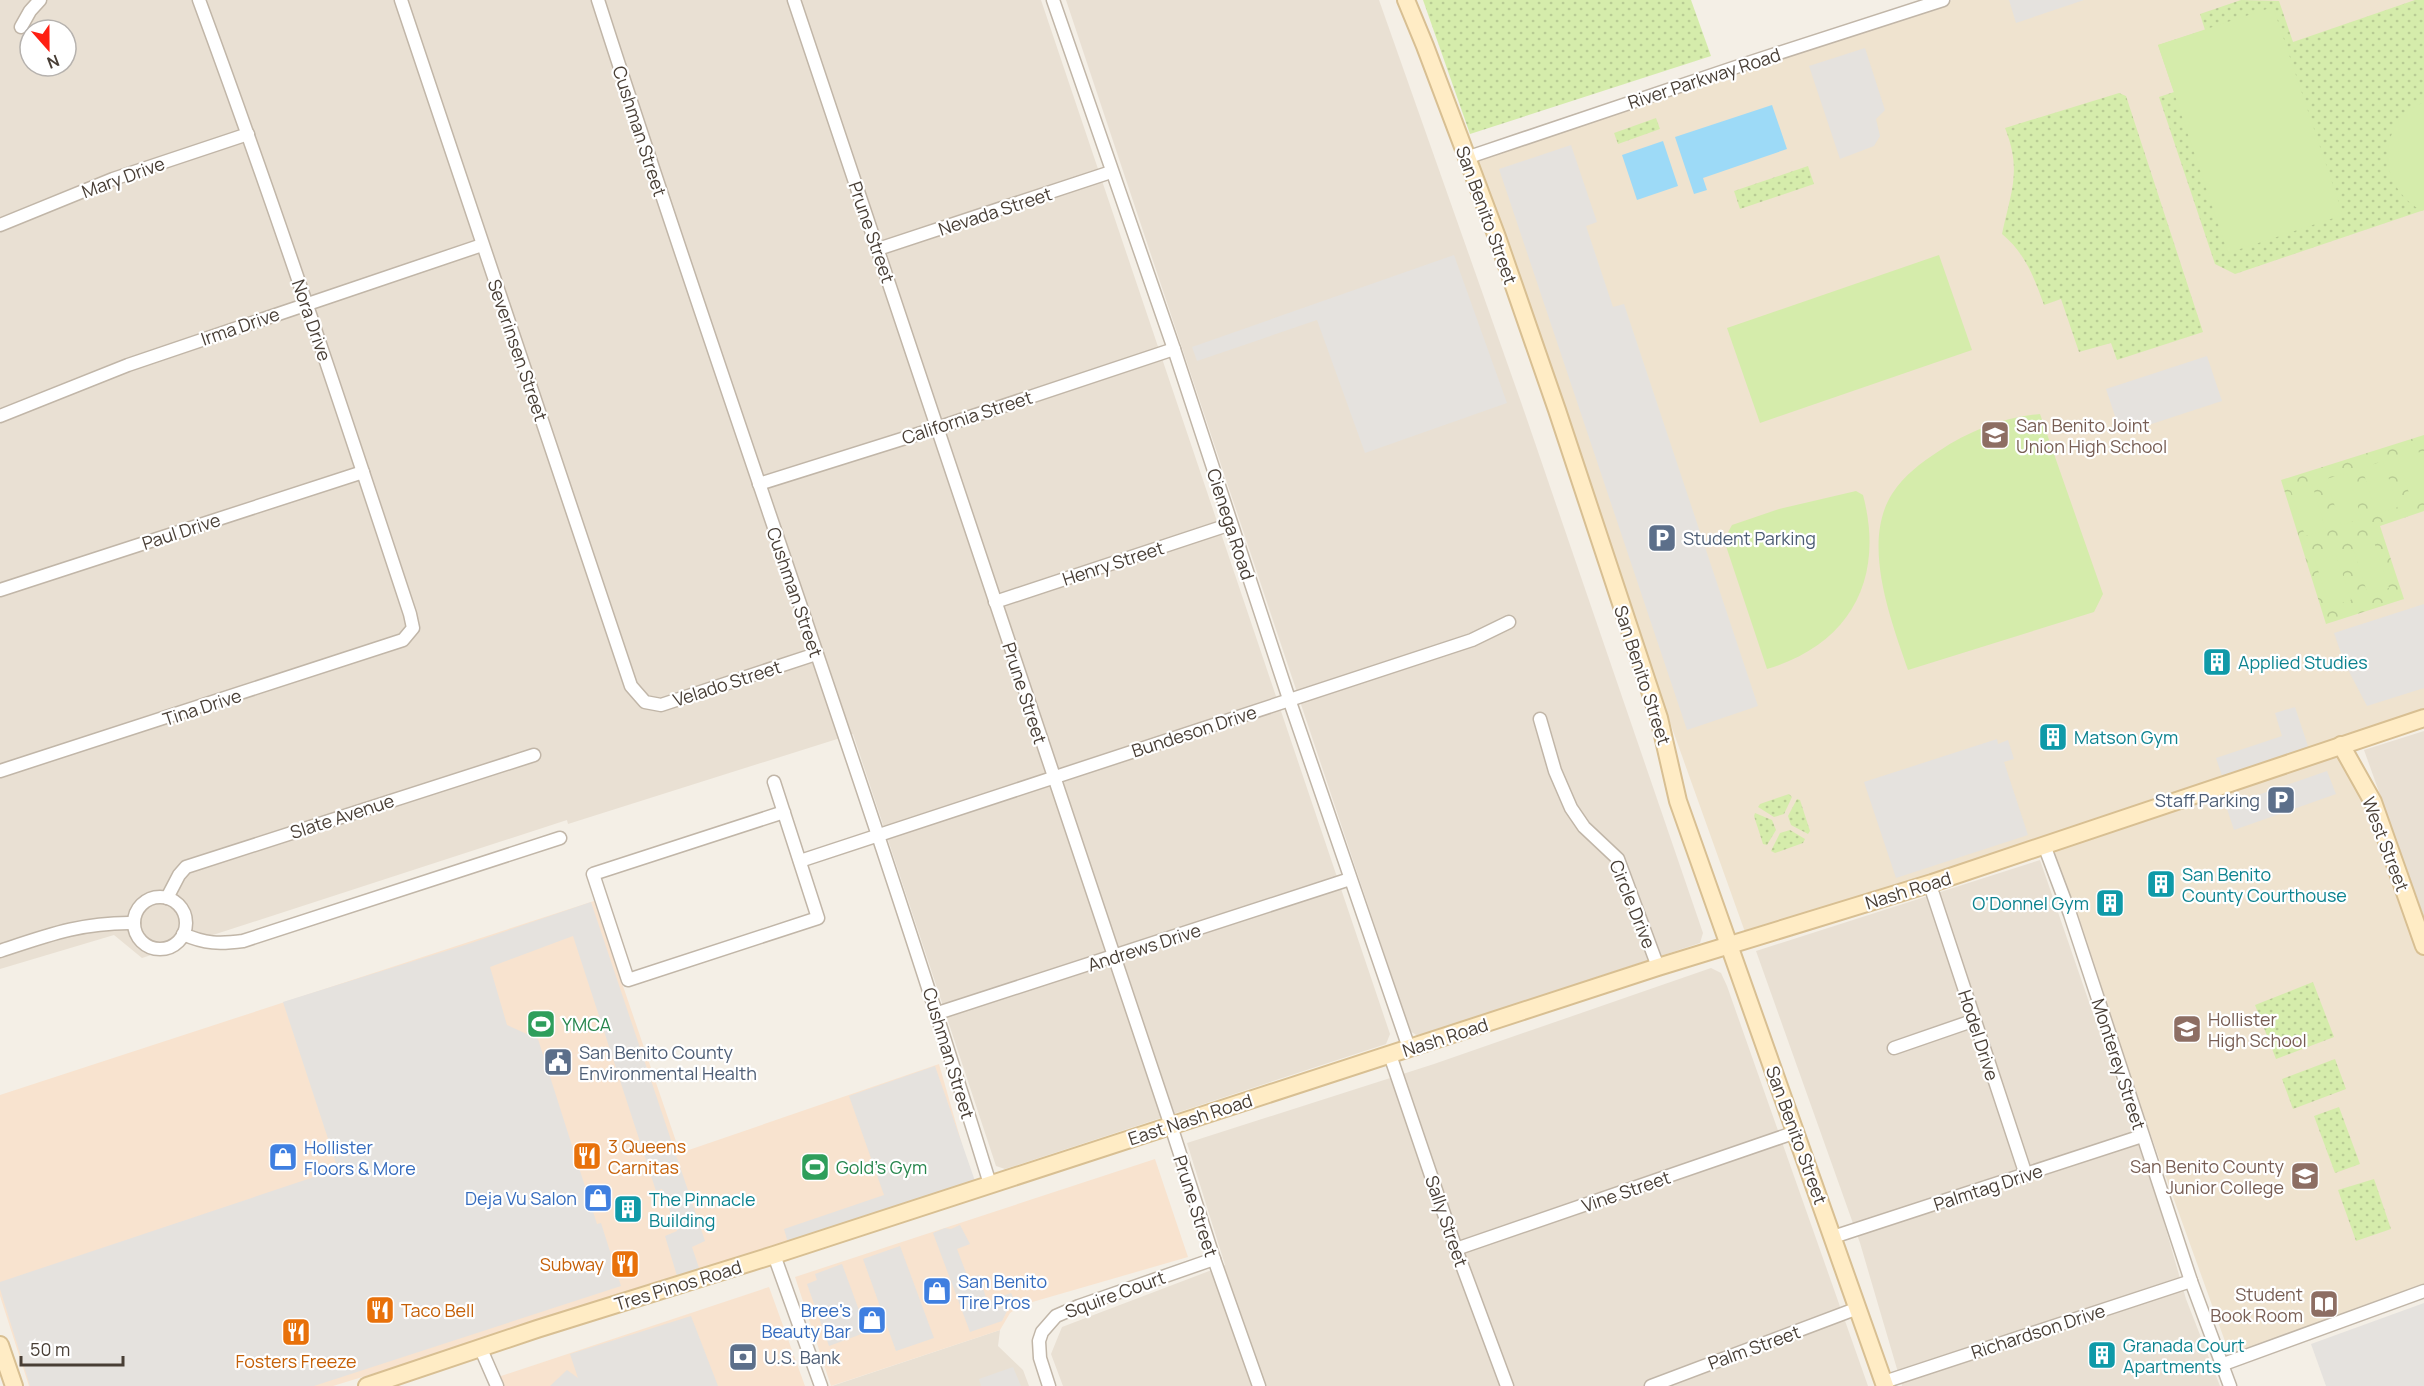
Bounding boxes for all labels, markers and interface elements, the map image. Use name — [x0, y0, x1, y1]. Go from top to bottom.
north arrow — [18, 18, 78, 78]
street label: River Parkway Road — [1625, 42, 1783, 114]
text: N — [44, 50, 63, 74]
street label: Cushman Street — [608, 63, 672, 199]
street label: San Benito Street — [1451, 143, 1523, 287]
street label: Mary Drive — [78, 151, 168, 203]
street label: Prune Street — [843, 178, 901, 286]
street label: Nevada Street — [935, 181, 1055, 241]
street label: Nora Drive — [287, 276, 337, 364]
street label: Severinsen Street — [482, 276, 554, 424]
street label: Irma Drive — [197, 301, 283, 351]
street label: California Street — [899, 385, 1035, 449]
place label: San Benito Joint Union High School — [2016, 413, 2167, 458]
school or university icon: San Benito Joint Union High School — [1979, 419, 2011, 451]
street label: Cienega Road — [1202, 465, 1260, 583]
street label: Paul Drive — [139, 507, 223, 555]
parking icon: Student Parking — [1646, 522, 1678, 554]
street label: Cushman Street — [761, 524, 829, 660]
place label: Student Parking — [1683, 526, 1816, 550]
street label: Henry Street — [1059, 535, 1167, 591]
street label: San Benito Street — [1609, 602, 1677, 748]
street label: Prune Street — [997, 639, 1053, 747]
building icon: Applied Studies — [2201, 646, 2233, 678]
place label: Applied Studies — [2238, 650, 2368, 674]
street label: Velado Street — [670, 654, 784, 712]
street label: Tina Drive — [160, 683, 244, 731]
street label: Bundeson Drive — [1128, 699, 1260, 763]
building icon: Matson Gym — [2037, 721, 2069, 753]
place label: Matson Gym — [2074, 725, 2178, 749]
parking icon: Staff Parking — [2265, 784, 2297, 816]
street label: Slate Avenue — [287, 788, 397, 844]
place label: Staff Parking — [2155, 788, 2260, 812]
street label: West Street — [2357, 793, 2415, 895]
street label: Circle Drive — [1604, 856, 1662, 952]
place label: San Benito County Courthouse — [2182, 862, 2347, 907]
street label: Nash Road — [1862, 866, 1954, 914]
building icon: San Benito County Courthouse — [2145, 868, 2177, 900]
building icon: O'Donnel Gym — [2094, 887, 2126, 919]
place label: O'Donnel Gym — [1972, 891, 2089, 915]
street label: Andrews Drive — [1084, 917, 1204, 977]
street label: Cushman Street — [918, 984, 980, 1122]
street label: Hodel Drive — [1953, 987, 2005, 1083]
street label: Monterey Street — [2087, 995, 2151, 1133]
place label: Hollister High School — [2208, 1007, 2307, 1052]
sports icon: YMCA — [525, 1008, 557, 1040]
place label: YMCA — [562, 1012, 612, 1036]
street label: Nash Road — [1399, 1012, 1491, 1062]
school or university icon: Hollister High School — [2171, 1013, 2203, 1045]
place label: San Benito County Environmental Health — [579, 1040, 757, 1085]
public building icon: San Benito County Environmental Health — [542, 1046, 574, 1078]
street label: San Benito Street — [1761, 1063, 1833, 1207]
street label: East Nash Road — [1125, 1088, 1255, 1150]
place label: 3 Queens Carnitas — [608, 1134, 686, 1179]
place label: Hollister Floors & More — [304, 1135, 416, 1180]
restaurant icon: 3 Queens Carnitas — [571, 1140, 603, 1172]
shop icon: Hollister Floors & More — [267, 1141, 299, 1173]
sports icon: Gold's Gym — [799, 1151, 831, 1183]
street label: Prune Street — [1168, 1152, 1224, 1260]
place label: San Benito County Junior College — [2130, 1154, 2284, 1199]
place label: Gold's Gym — [836, 1155, 927, 1179]
street label: Palmtag Drive — [1930, 1158, 2046, 1216]
school or university icon: San Benito County Junior College — [2289, 1160, 2321, 1192]
street label: Vine Street — [1578, 1165, 1674, 1217]
street label: Sally Street — [1420, 1172, 1474, 1270]
shop icon: Deja Vu Salon — [582, 1182, 614, 1214]
place label: Deja Vu Salon — [465, 1186, 577, 1210]
place label: The Pinnacle Building — [649, 1187, 755, 1232]
building icon: The Pinnacle Building — [612, 1193, 644, 1225]
restaurant icon: Subway — [609, 1248, 641, 1280]
place label: Subway — [540, 1252, 604, 1276]
street label: Tres Pinos Road — [612, 1254, 744, 1316]
street label: Squire Court — [1062, 1265, 1168, 1323]
place label: San Benito Tire Pros — [958, 1269, 1047, 1314]
shop icon: San Benito Tire Pros — [921, 1275, 953, 1307]
place label: Student Book Room — [2210, 1282, 2303, 1327]
library icon: Student Book Room — [2308, 1288, 2340, 1320]
restaurant icon: Taco Bell — [364, 1294, 396, 1326]
place label: Taco Bell — [401, 1298, 474, 1322]
place label: Bree's Beauty Bar — [761, 1298, 852, 1343]
street label: Richardson Drive — [1968, 1298, 2108, 1364]
shop icon: Bree's Beauty Bar — [856, 1304, 888, 1336]
restaurant icon: Fosters Freeze — [280, 1316, 312, 1348]
street label: Palm Street — [1705, 1319, 1803, 1375]
scale bar — [21, 1329, 123, 1367]
place label: Granada Court Apartments — [2123, 1333, 2245, 1378]
text: 50 m — [30, 1337, 70, 1361]
building icon: Granada Court Apartments — [2086, 1339, 2118, 1371]
bank icon: U.S. Bank — [727, 1341, 759, 1373]
place label: U.S. Bank — [764, 1345, 841, 1369]
place label: Fosters Freeze — [235, 1349, 357, 1373]

